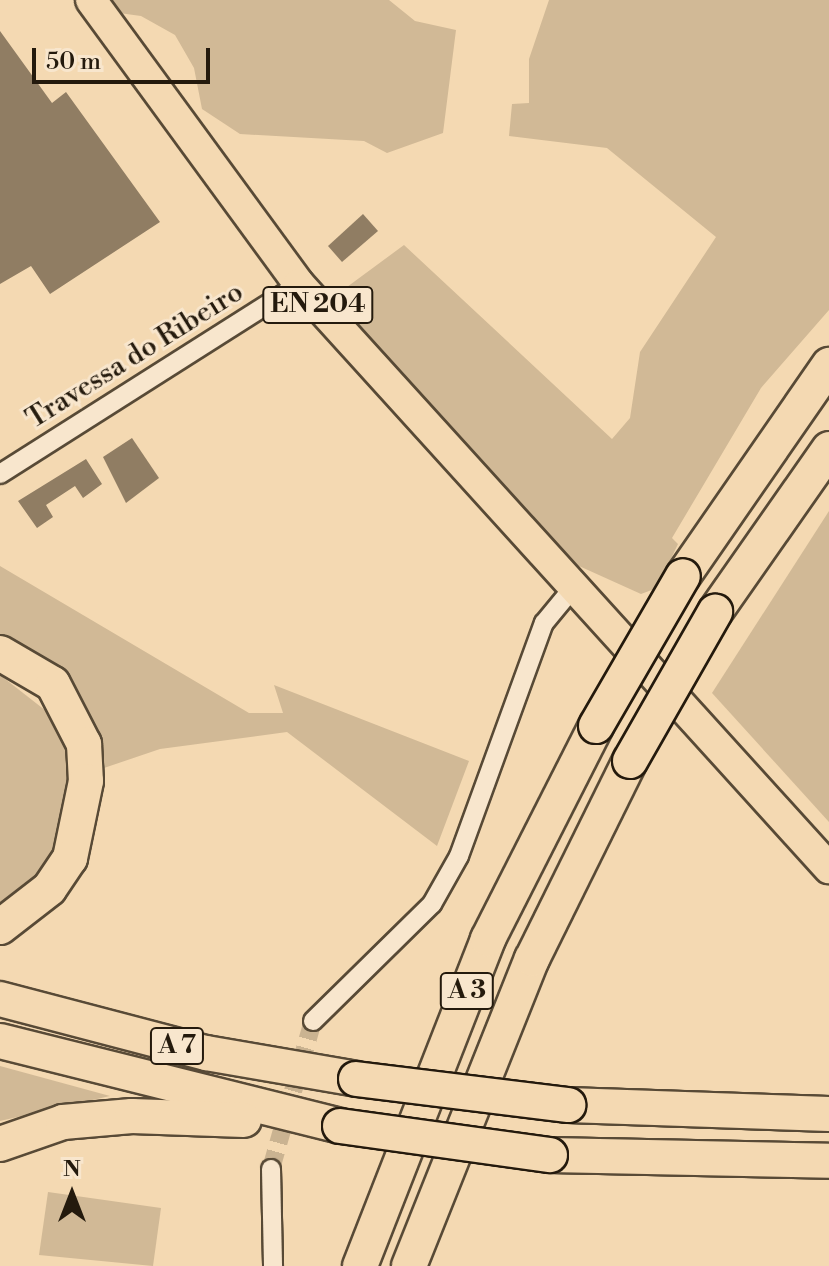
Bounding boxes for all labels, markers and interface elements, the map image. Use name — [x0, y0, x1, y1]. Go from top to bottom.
scale bar — [36, 32, 214, 82]
text: 50 m — [46, 47, 101, 77]
street label: Travessa do Ribeiro — [20, 276, 250, 436]
road number: EN 204 — [262, 283, 374, 327]
road number: A 3 — [439, 969, 495, 1013]
road number: A 7 — [149, 1024, 205, 1068]
north arrow — [32, 1154, 112, 1234]
text: N — [63, 1156, 81, 1183]

